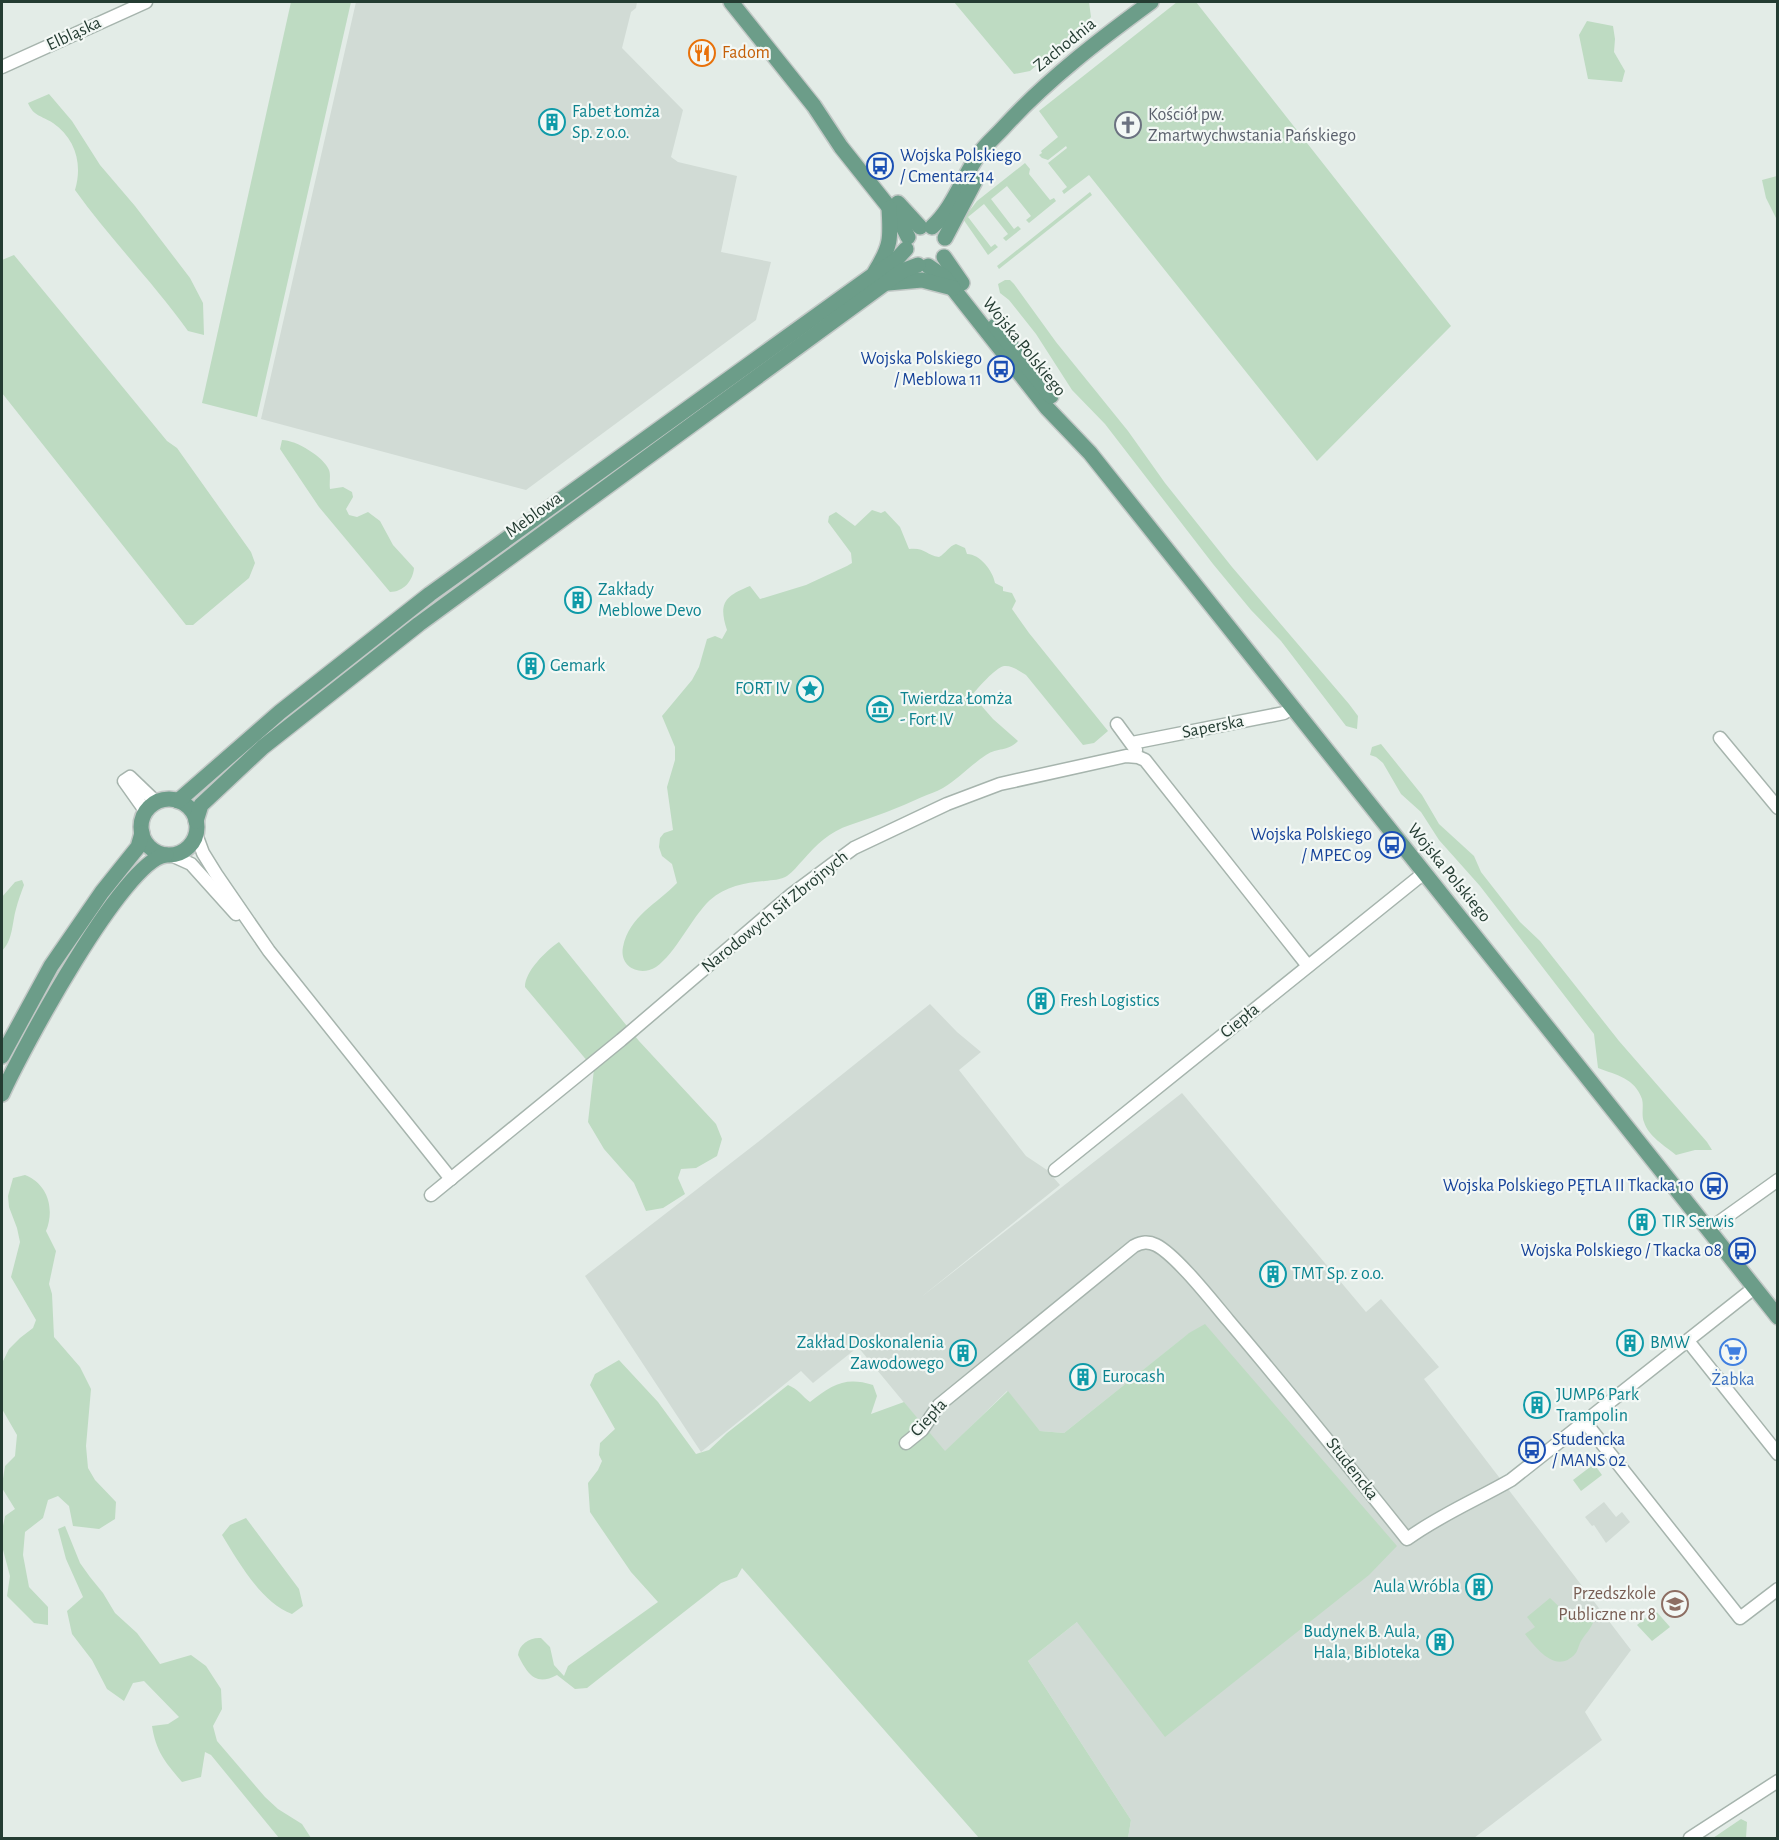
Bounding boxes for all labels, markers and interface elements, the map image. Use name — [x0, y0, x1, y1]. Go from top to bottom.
street label: Elbląska — [44, 14, 104, 54]
street label: Zachodnia — [1030, 15, 1100, 75]
restaurant icon: Fadom — [687, 38, 717, 68]
place label: Fadom — [722, 44, 770, 62]
place label: Fabet Łomża Sp. z o.o. — [572, 103, 660, 142]
place label: Kościół pw. Zmartwychwstania Pańskiego — [1148, 106, 1356, 145]
building icon: Fabet Łomża Sp. z o.o. — [537, 107, 567, 137]
church icon: Kościół pw. Zmartwychwstania Pańskiego — [1113, 110, 1143, 140]
place label: Wojska Polskiego / Cmentarz 14 — [900, 147, 1022, 186]
bus stop icon: Wojska Polskiego / Cmentarz 14 — [865, 151, 895, 181]
street label: Wojska Polskiego — [979, 294, 1069, 400]
place label: Wojska Polskiego / Meblowa 11 — [860, 350, 982, 389]
bus stop icon: Wojska Polskiego / Meblowa 11 — [986, 354, 1016, 384]
street label: Meblowa — [503, 489, 565, 541]
place label: Zakłady Meblowe Devo — [598, 581, 702, 620]
building icon: Zakłady Meblowe Devo — [563, 585, 593, 615]
building icon: Gemark — [516, 651, 546, 681]
place label: Gemark — [550, 657, 606, 675]
place icon: FORT IV — [795, 674, 825, 704]
place label: FORT IV — [735, 680, 791, 698]
place label: Twierdza Łomża - Fort IV — [900, 690, 1013, 729]
museum icon: Twierdza Łomża - Fort IV — [865, 694, 895, 724]
street label: Saperska — [1181, 712, 1245, 742]
street label: Wojska Polskiego — [1404, 820, 1494, 926]
place label: Wojska Polskiego / MPEC 09 — [1250, 826, 1372, 865]
bus stop icon: Wojska Polskiego / MPEC 09 — [1377, 830, 1407, 860]
street label: Narodowych Sił Zbrojnych — [698, 848, 852, 976]
building icon: Fresh Logistics — [1026, 986, 1056, 1016]
place label: Fresh Logistics — [1060, 992, 1160, 1010]
street label: Ciepła — [1217, 1000, 1263, 1042]
bus stop icon: Wojska Polskiego PĘTLA II Tkacka 10 — [1699, 1171, 1729, 1201]
place label: Wojska Polskiego PĘTLA II Tkacka 10 — [1443, 1177, 1694, 1195]
building icon: TIR Serwis — [1627, 1207, 1657, 1237]
place label: TIR Serwis — [1662, 1213, 1734, 1231]
bus stop icon: Wojska Polskiego / Tkacka 08 — [1727, 1236, 1757, 1266]
place label: Wojska Polskiego / Tkacka 08 — [1520, 1242, 1722, 1260]
building icon: TMT Sp. z o.o. — [1258, 1259, 1288, 1289]
place label: TMT Sp. z o.o. — [1292, 1265, 1384, 1283]
building icon: BMW — [1615, 1328, 1645, 1358]
place label: Zakład Doskonalenia Zawodowego — [797, 1334, 944, 1373]
place label: BMW — [1650, 1334, 1690, 1352]
supermarket icon: Żabka — [1718, 1337, 1748, 1367]
building icon: Zakład Doskonalenia Zawodowego — [948, 1338, 978, 1368]
building icon: Eurocash — [1068, 1362, 1098, 1392]
place label: Eurocash — [1102, 1368, 1165, 1386]
place label: Żabka — [1711, 1369, 1755, 1389]
place label: JUMP6 Park Trampolin — [1556, 1386, 1640, 1425]
building icon: JUMP6 Park Trampolin — [1522, 1390, 1552, 1420]
street label: Ciepła — [907, 1396, 951, 1440]
place label: Studencka / MANS 02 — [1552, 1431, 1626, 1470]
street label: Studencka — [1322, 1435, 1382, 1503]
bus stop icon: Studencka / MANS 02 — [1517, 1435, 1547, 1465]
building icon: Aula Wróbla — [1464, 1572, 1494, 1602]
place label: Aula Wróbla — [1373, 1578, 1460, 1596]
place label: Przedszkole Publiczne nr 8 — [1558, 1585, 1656, 1624]
school or university icon: Przedszkole Publiczne nr 8 — [1660, 1589, 1690, 1619]
place label: Budynek B. Aula, Hala, Bibloteka — [1303, 1623, 1420, 1662]
building icon: Budynek B. Aula, Hala, Bibloteka — [1425, 1627, 1455, 1657]

